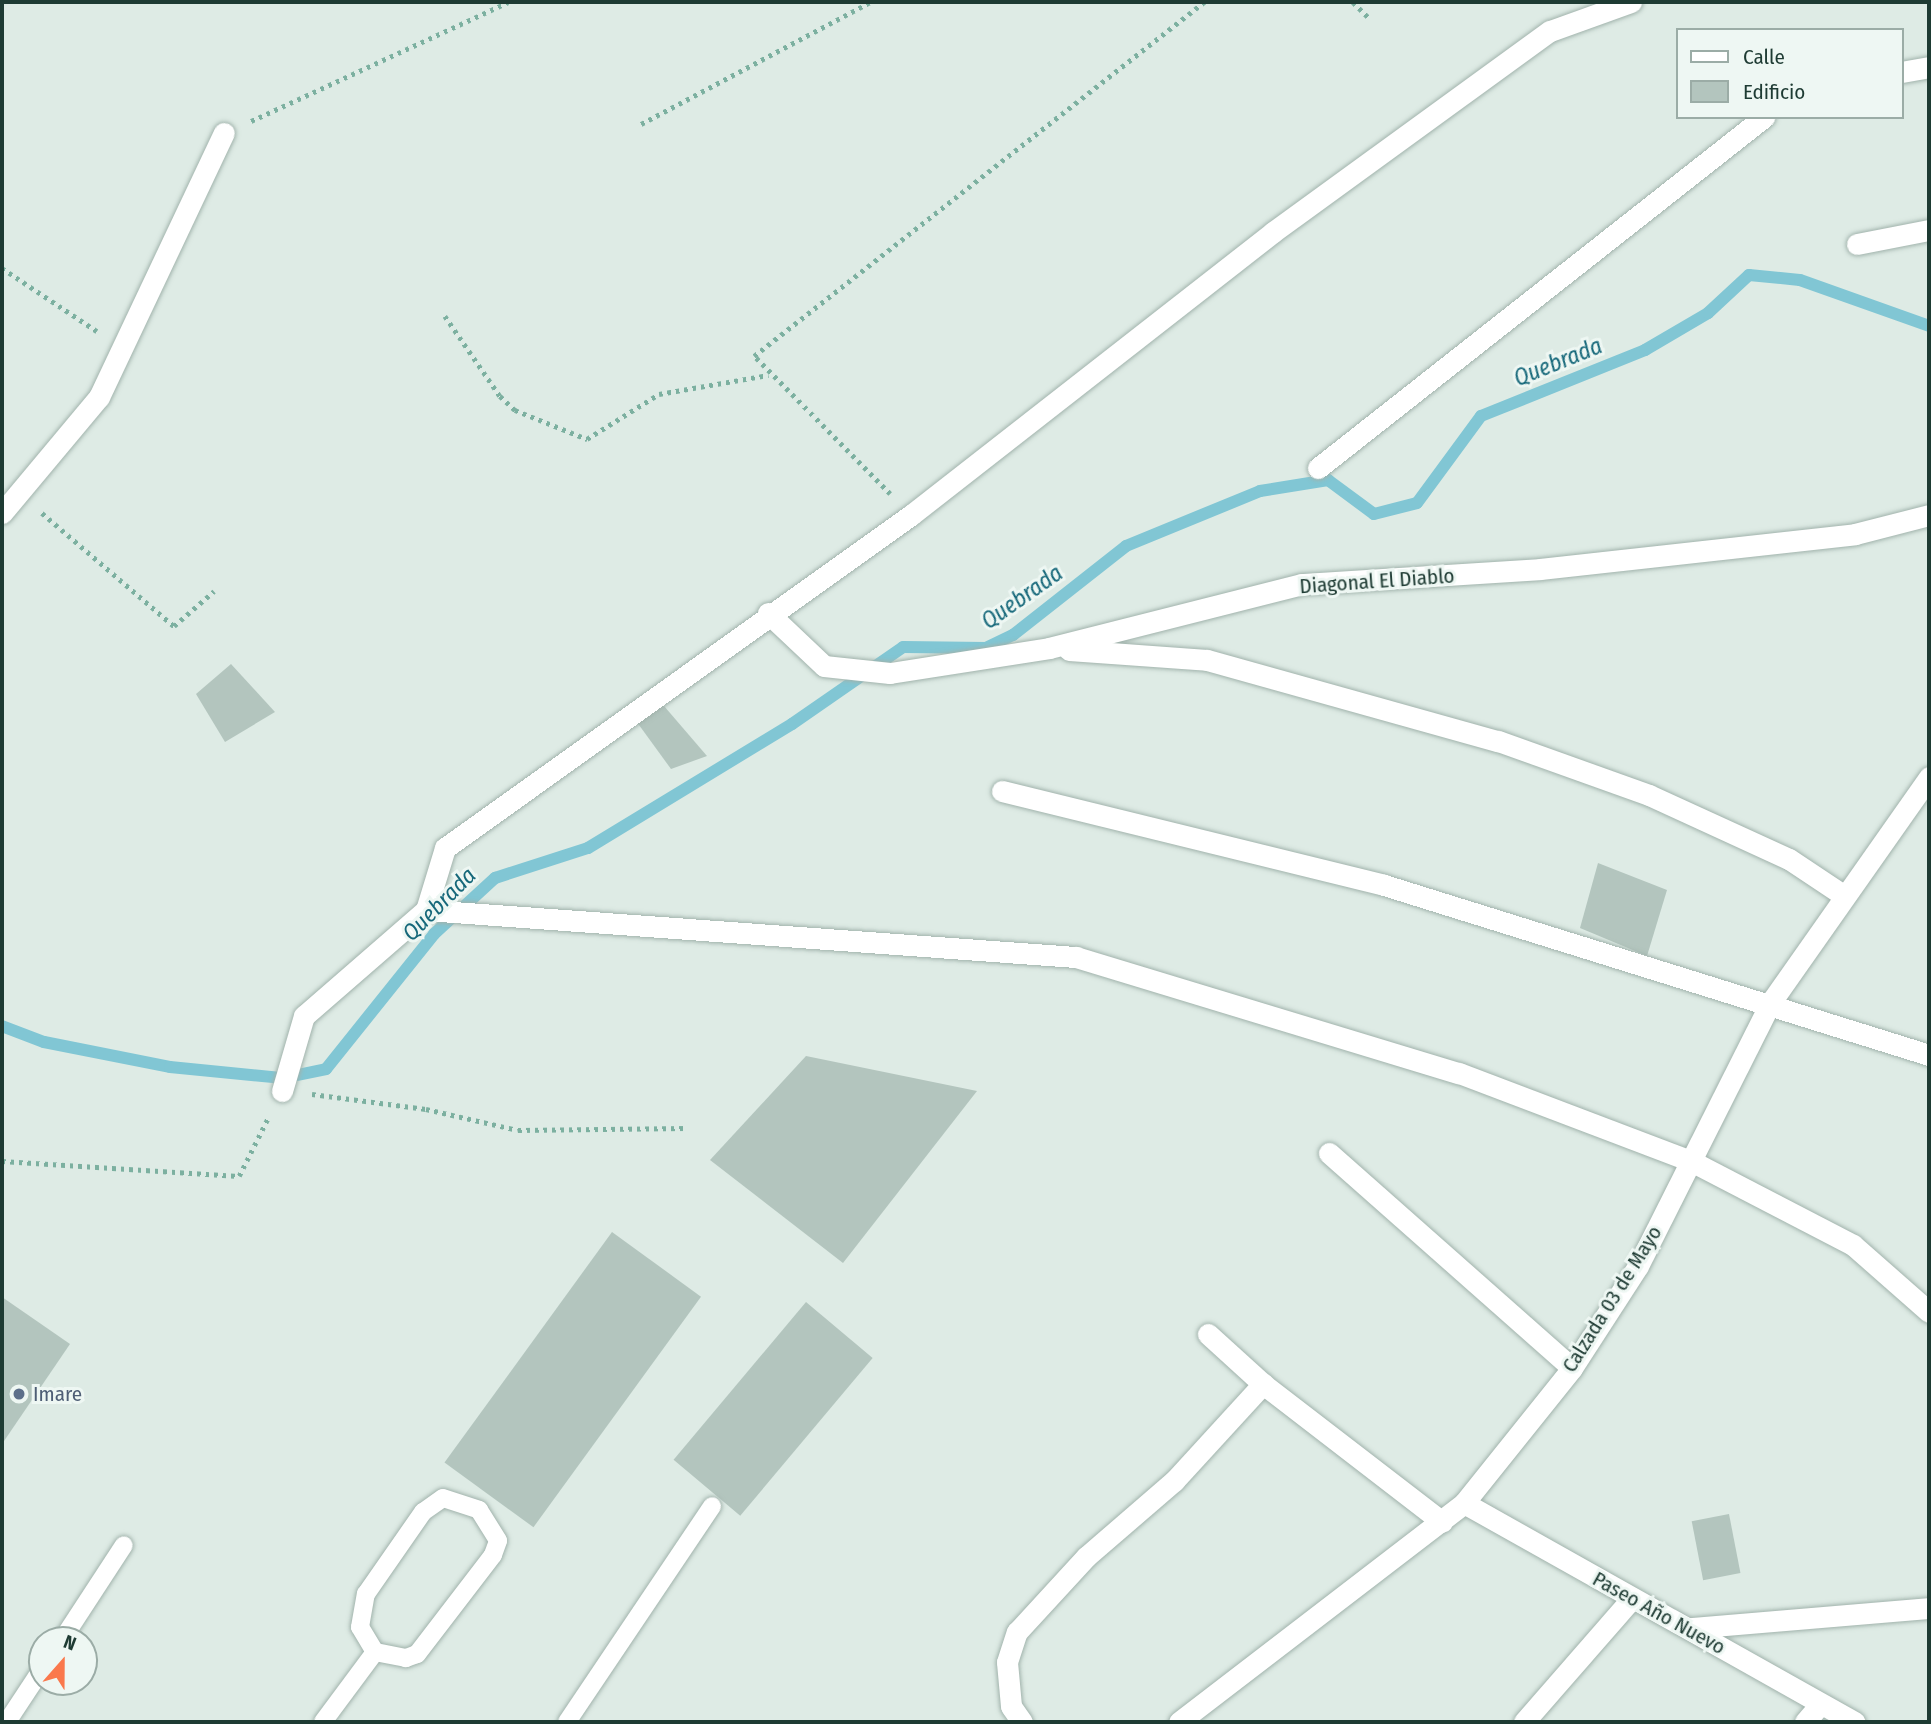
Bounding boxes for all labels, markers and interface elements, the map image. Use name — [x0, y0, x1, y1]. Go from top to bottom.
legend — [1675, 28, 1903, 119]
text: Calle — [1743, 44, 1785, 70]
text: Edificio — [1743, 79, 1805, 105]
water label: Quebrada — [1510, 332, 1606, 392]
water label: Quebrada — [976, 559, 1068, 635]
street label: Diagonal El Diablo — [1299, 563, 1455, 599]
water label: Quebrada — [396, 861, 482, 947]
street label: Calzada 03 de Mayo — [1557, 1221, 1667, 1377]
place label: Imare — [33, 1381, 82, 1407]
marker: Imare — [11, 1386, 27, 1402]
street label: Paseo Año Nuevo — [1588, 1566, 1730, 1660]
north arrow — [28, 1626, 98, 1696]
text: N — [61, 1630, 79, 1656]

